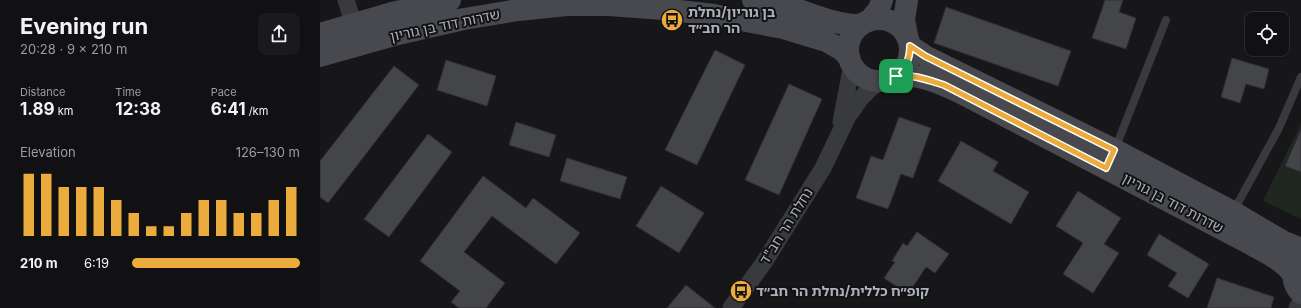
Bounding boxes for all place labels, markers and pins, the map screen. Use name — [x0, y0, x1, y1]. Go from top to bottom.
place label: בן גוריון/נחלת הר חב״ד — [688, 3, 775, 36]
bus stop icon: בן גוריון/נחלת הר חב״ד — [659, 7, 685, 33]
pin — [879, 59, 913, 93]
bus stop icon: קופ״ח כללית/נחלת הר חב״ד — [728, 278, 754, 304]
place label: קופ״ח כללית/נחלת הר חב״ד — [756, 282, 929, 299]

